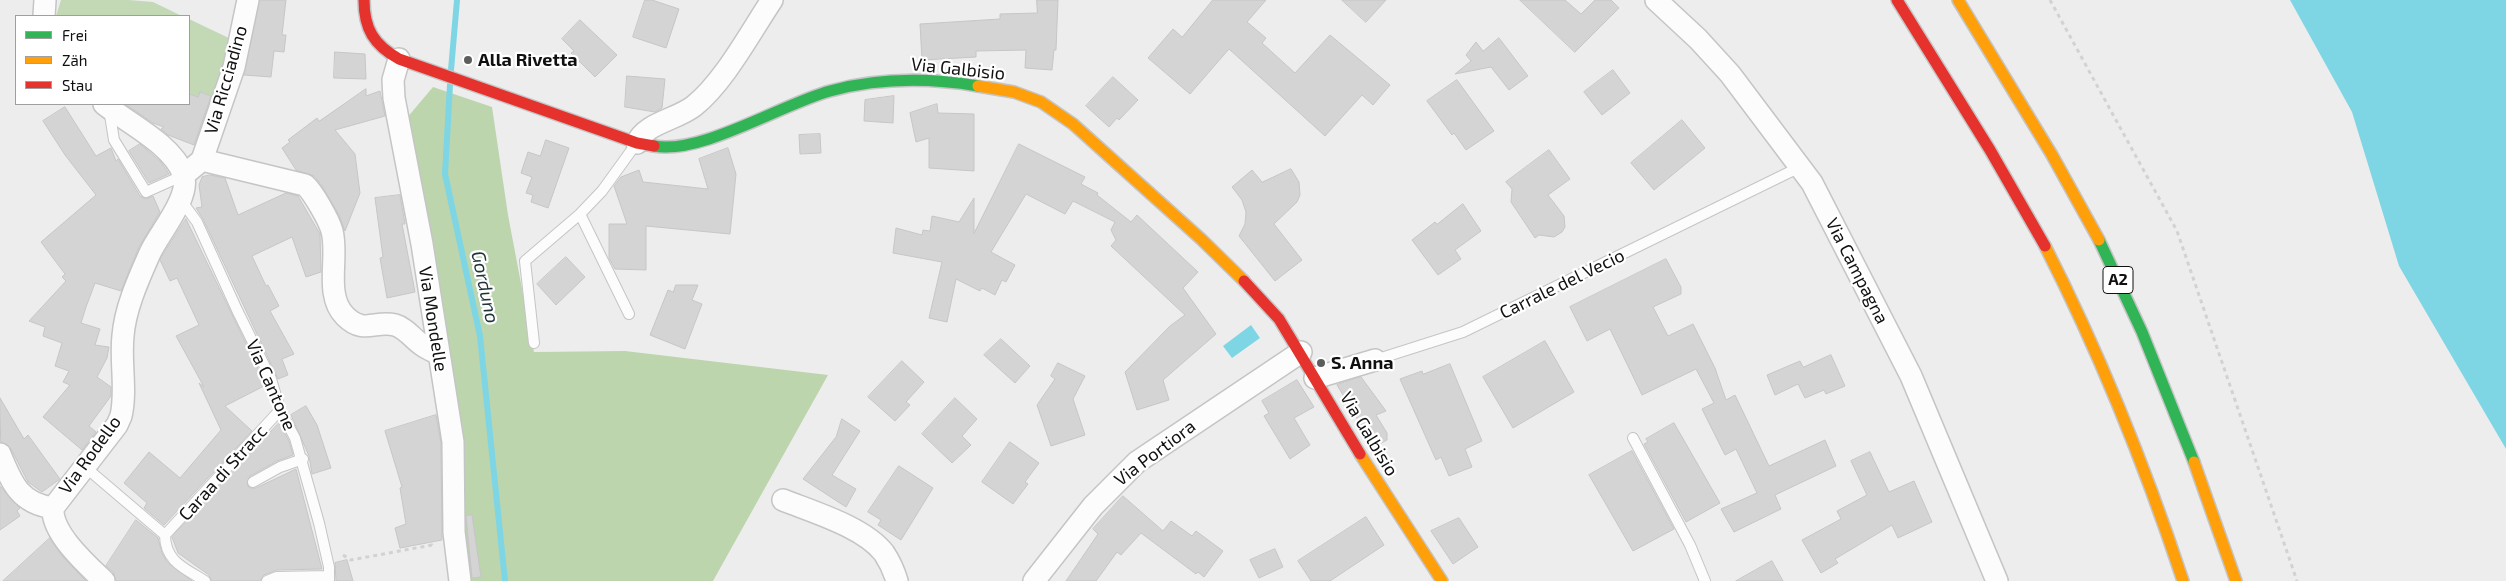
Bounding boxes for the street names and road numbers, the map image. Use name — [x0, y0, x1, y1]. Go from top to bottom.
street label: Via Ricciadino — [200, 23, 252, 137]
street label: Via Galbisio — [910, 53, 1006, 85]
street label: Via Campagna — [1821, 214, 1893, 328]
street label: Carrale del Vecio — [1496, 244, 1628, 324]
street label: Via Mondelle — [414, 265, 452, 373]
road number: A2 — [2103, 266, 2133, 294]
street label: Via Cantone — [241, 336, 301, 434]
street label: Via Galbisio — [1335, 388, 1403, 480]
street label: Via Rodello — [54, 412, 126, 498]
street label: Via Portiora — [1110, 416, 1200, 490]
street label: Caraa di Stracc — [174, 421, 272, 525]

